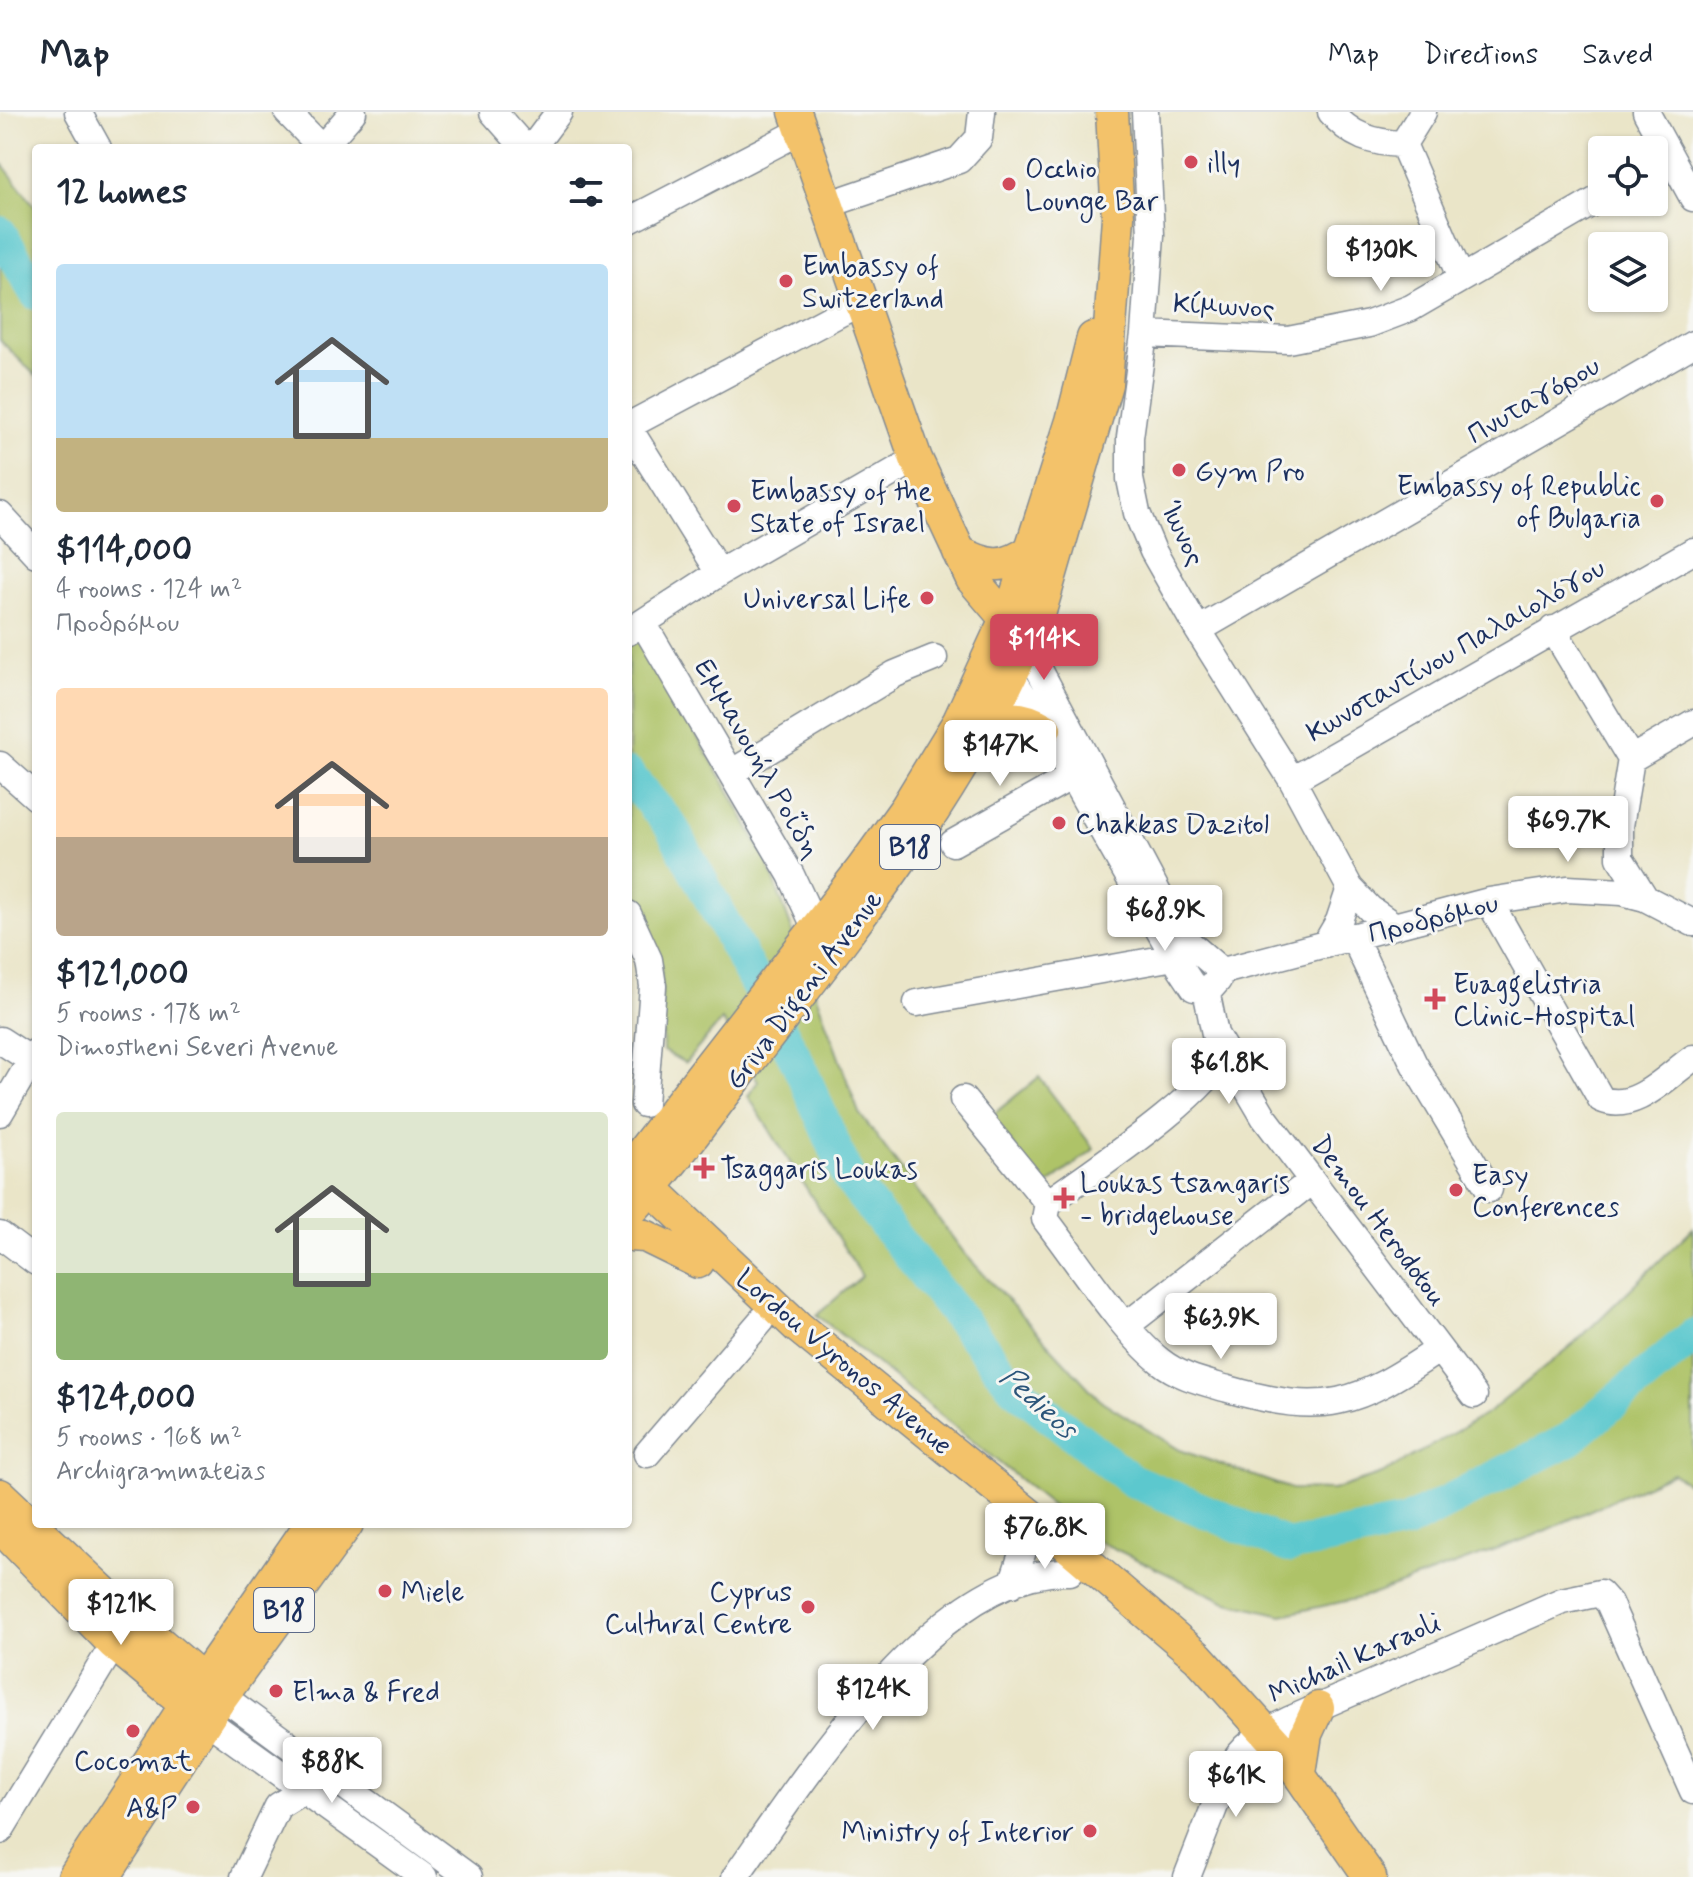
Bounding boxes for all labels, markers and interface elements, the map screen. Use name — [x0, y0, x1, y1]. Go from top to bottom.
text: Map — [40, 31, 110, 80]
text: Map — [1328, 37, 1379, 74]
text: Directions — [1423, 37, 1538, 74]
text: Saved — [1582, 37, 1653, 74]
map controls — [1588, 136, 1668, 312]
button: locate — [1588, 136, 1668, 216]
place label: illy — [1207, 146, 1240, 183]
place label: Occhio Lounge Bar — [1025, 152, 1159, 223]
marker: illy — [1182, 153, 1200, 171]
text: 12 homes — [56, 170, 187, 215]
icon: filters — [564, 170, 608, 214]
marker: Occhio Lounge Bar — [1000, 175, 1018, 193]
pin: $130K — [1325, 225, 1437, 293]
button: layers — [1588, 232, 1668, 312]
text: $130K — [1345, 234, 1417, 268]
place label: Embassy of Switzerland — [802, 249, 944, 318]
marker: Embassy of Switzerland — [777, 272, 795, 290]
street label: Κίμωνος — [1172, 286, 1276, 329]
icon: home — [260, 316, 404, 460]
street label: Πνυταγόρου — [1461, 348, 1607, 454]
place label: Gym Pro — [1195, 454, 1305, 491]
marker: Gym Pro — [1170, 461, 1188, 479]
place label: Embassy of Republic of Bulgaria — [1397, 469, 1641, 538]
place label: Embassy of the State of Israel — [750, 474, 932, 543]
marker: Embassy of Republic of Bulgaria — [1648, 492, 1666, 510]
street label: Ίωνος — [1151, 496, 1213, 572]
marker: Embassy of the State of Israel — [725, 497, 743, 515]
text: $114,000 — [56, 528, 192, 573]
street label: Κωνσταντίνου Παλαιολόγου — [1300, 550, 1612, 752]
text: 4 rooms · 124 m² — [56, 573, 242, 607]
place label: Universal Life — [743, 582, 911, 619]
marker: Universal Life — [918, 589, 936, 607]
text: Προδρόμου — [56, 607, 179, 641]
pin: $114K — [988, 614, 1100, 682]
text: $114K — [1008, 623, 1080, 657]
street label: Εμμανουήλ Ροΐδη — [685, 653, 829, 866]
pin: $147K — [944, 720, 1056, 788]
text: $147K — [962, 729, 1038, 763]
icon: home — [260, 740, 404, 884]
pin: $69.7K — [1503, 796, 1633, 864]
text: $69.7K — [1526, 805, 1610, 839]
place label: Chakkas Dazitol — [1075, 807, 1269, 844]
marker: Chakkas Dazitol — [1050, 814, 1068, 832]
road number: B18 — [880, 825, 940, 869]
street label: Griva Digeni Avenue — [718, 883, 895, 1100]
pin: $68.9K — [1100, 885, 1230, 953]
street label: Προδρόμου — [1365, 885, 1502, 953]
text: $68.9K — [1125, 894, 1205, 928]
text: $121,000 — [56, 952, 189, 997]
place label: Euaggelistria Clinic-Hospital — [1453, 967, 1635, 1036]
marker: Euaggelistria Clinic-Hospital — [1424, 988, 1446, 1010]
text: 5 rooms · 178 m² — [56, 997, 241, 1031]
text: Dimostheni Severi Avenue — [56, 1031, 338, 1065]
pin: $61.8K — [1164, 1038, 1294, 1106]
text: $61.8K — [1190, 1047, 1268, 1081]
street label: Demou Herodotou — [1301, 1128, 1455, 1315]
place label: Tsaggaris Loukas — [720, 1152, 918, 1191]
place label: Easy Conferences — [1472, 1158, 1619, 1227]
marker: Tsaggaris Loukas — [695, 1159, 713, 1177]
icon: home — [260, 1164, 404, 1308]
place label: Loukas tsangaris - bridgehouse — [1080, 1166, 1290, 1235]
marker: Easy Conferences — [1447, 1181, 1465, 1199]
marker: Loukas tsangaris - bridgehouse — [1055, 1189, 1073, 1207]
street label: Lordou Vyronos Avenue — [727, 1261, 959, 1465]
pin: $63.9K — [1156, 1293, 1286, 1361]
text: $63.9K — [1183, 1302, 1259, 1336]
water label: Pedieos — [991, 1358, 1087, 1450]
text: $124,000 — [56, 1376, 195, 1421]
text: 5 rooms · 168 m² — [56, 1421, 242, 1455]
text: Archigrammateias — [56, 1455, 266, 1489]
pin: $76.8K — [980, 1503, 1110, 1571]
text: $76.8K — [1003, 1512, 1087, 1546]
place label: Miele — [401, 1575, 465, 1612]
place label: Cyprus Cultural Centre — [605, 1575, 792, 1644]
pin: $121K — [65, 1579, 177, 1647]
marker: Miele — [376, 1582, 394, 1600]
text: $121K — [86, 1588, 156, 1622]
road number: B18 — [254, 1588, 314, 1632]
marker: Cyprus Cultural Centre — [799, 1598, 817, 1616]
street label: Michail Karaoli — [1263, 1605, 1447, 1714]
pin: $124K — [817, 1664, 929, 1732]
text: $124K — [836, 1673, 910, 1707]
place label: Elma & Fred — [292, 1675, 440, 1712]
marker: Elma & Fred — [267, 1682, 285, 1700]
marker: Cocomat — [124, 1722, 142, 1740]
pin: $88K — [285, 1737, 379, 1805]
place label: Cocomat — [74, 1744, 193, 1781]
text: $88K — [301, 1746, 363, 1780]
pin: $61K — [1189, 1751, 1283, 1819]
text: $61K — [1207, 1760, 1265, 1794]
place label: A&P — [126, 1791, 177, 1828]
marker: A&P — [184, 1798, 202, 1816]
place label: Ministry of Interior — [841, 1815, 1074, 1852]
marker: Ministry of Interior — [1081, 1822, 1099, 1840]

